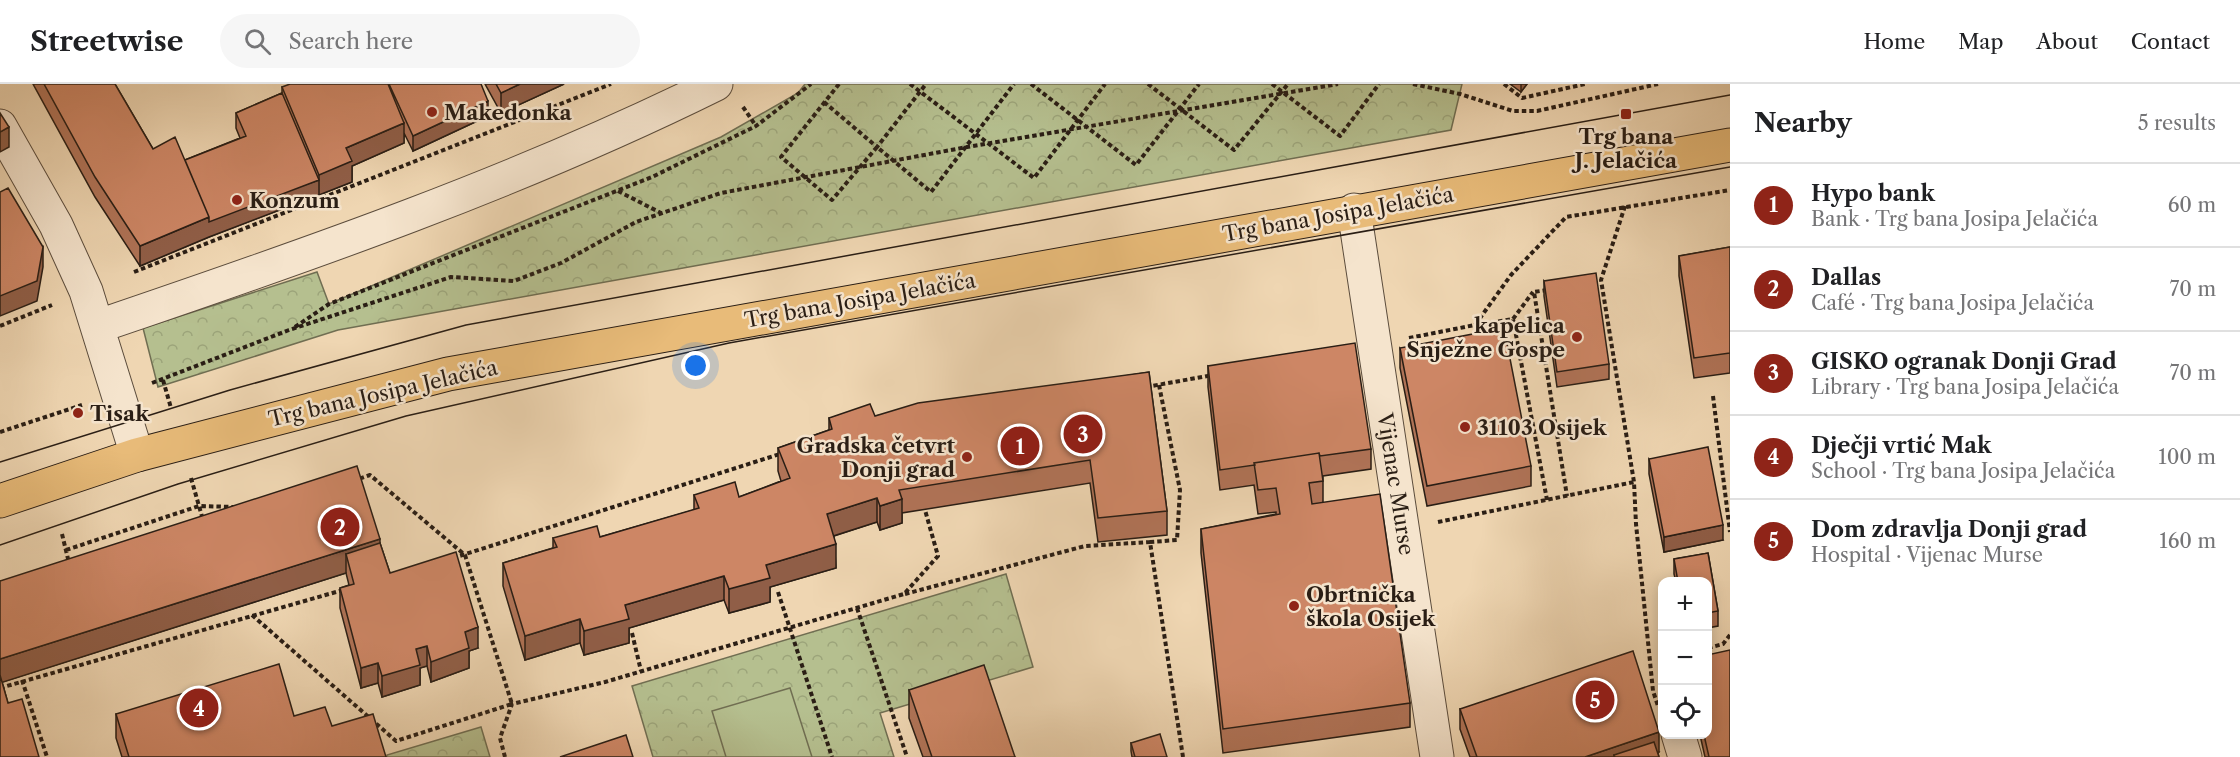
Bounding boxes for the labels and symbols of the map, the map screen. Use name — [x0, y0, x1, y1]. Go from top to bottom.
place label: Makedonka — [444, 100, 572, 125]
marker: Makedonka — [425, 105, 439, 119]
marker: Trg bana J. Jelačića — [1619, 107, 1633, 121]
place label: Trg bana J. Jelačića — [1571, 124, 1678, 173]
street label: Trg bana Josipa Jelačića — [1220, 181, 1456, 247]
place label: Konzum — [249, 188, 340, 213]
marker: Konzum — [230, 193, 244, 207]
street label: Trg bana Josipa Jelačića — [742, 267, 978, 333]
place label: kapelica Snježne Gospe — [1406, 313, 1566, 362]
marker: kapelica Snježne Gospe — [1570, 330, 1584, 344]
your location — [681, 351, 710, 380]
street label: Trg bana Josipa Jelačića — [266, 354, 501, 432]
place label: Tisak — [90, 401, 150, 426]
marker: Tisak — [71, 406, 85, 420]
street label: Vijenac Murse — [1372, 410, 1420, 557]
pin: 3 — [1064, 412, 1102, 456]
place label: 31103 Osijek — [1477, 415, 1608, 440]
marker: 31103 Osijek — [1458, 420, 1472, 434]
pin: 1 — [1000, 424, 1040, 469]
place label: Gradska četvrt Donji grad — [796, 433, 956, 482]
marker: Gradska četvrt Donji grad — [960, 450, 974, 464]
pin: 2 — [320, 504, 360, 550]
place label: Obrtnička škola Osijek — [1306, 582, 1437, 631]
marker: Obrtnička škola Osijek — [1287, 599, 1301, 613]
pin: 5 — [1576, 678, 1614, 722]
pin: 4 — [180, 686, 218, 730]

